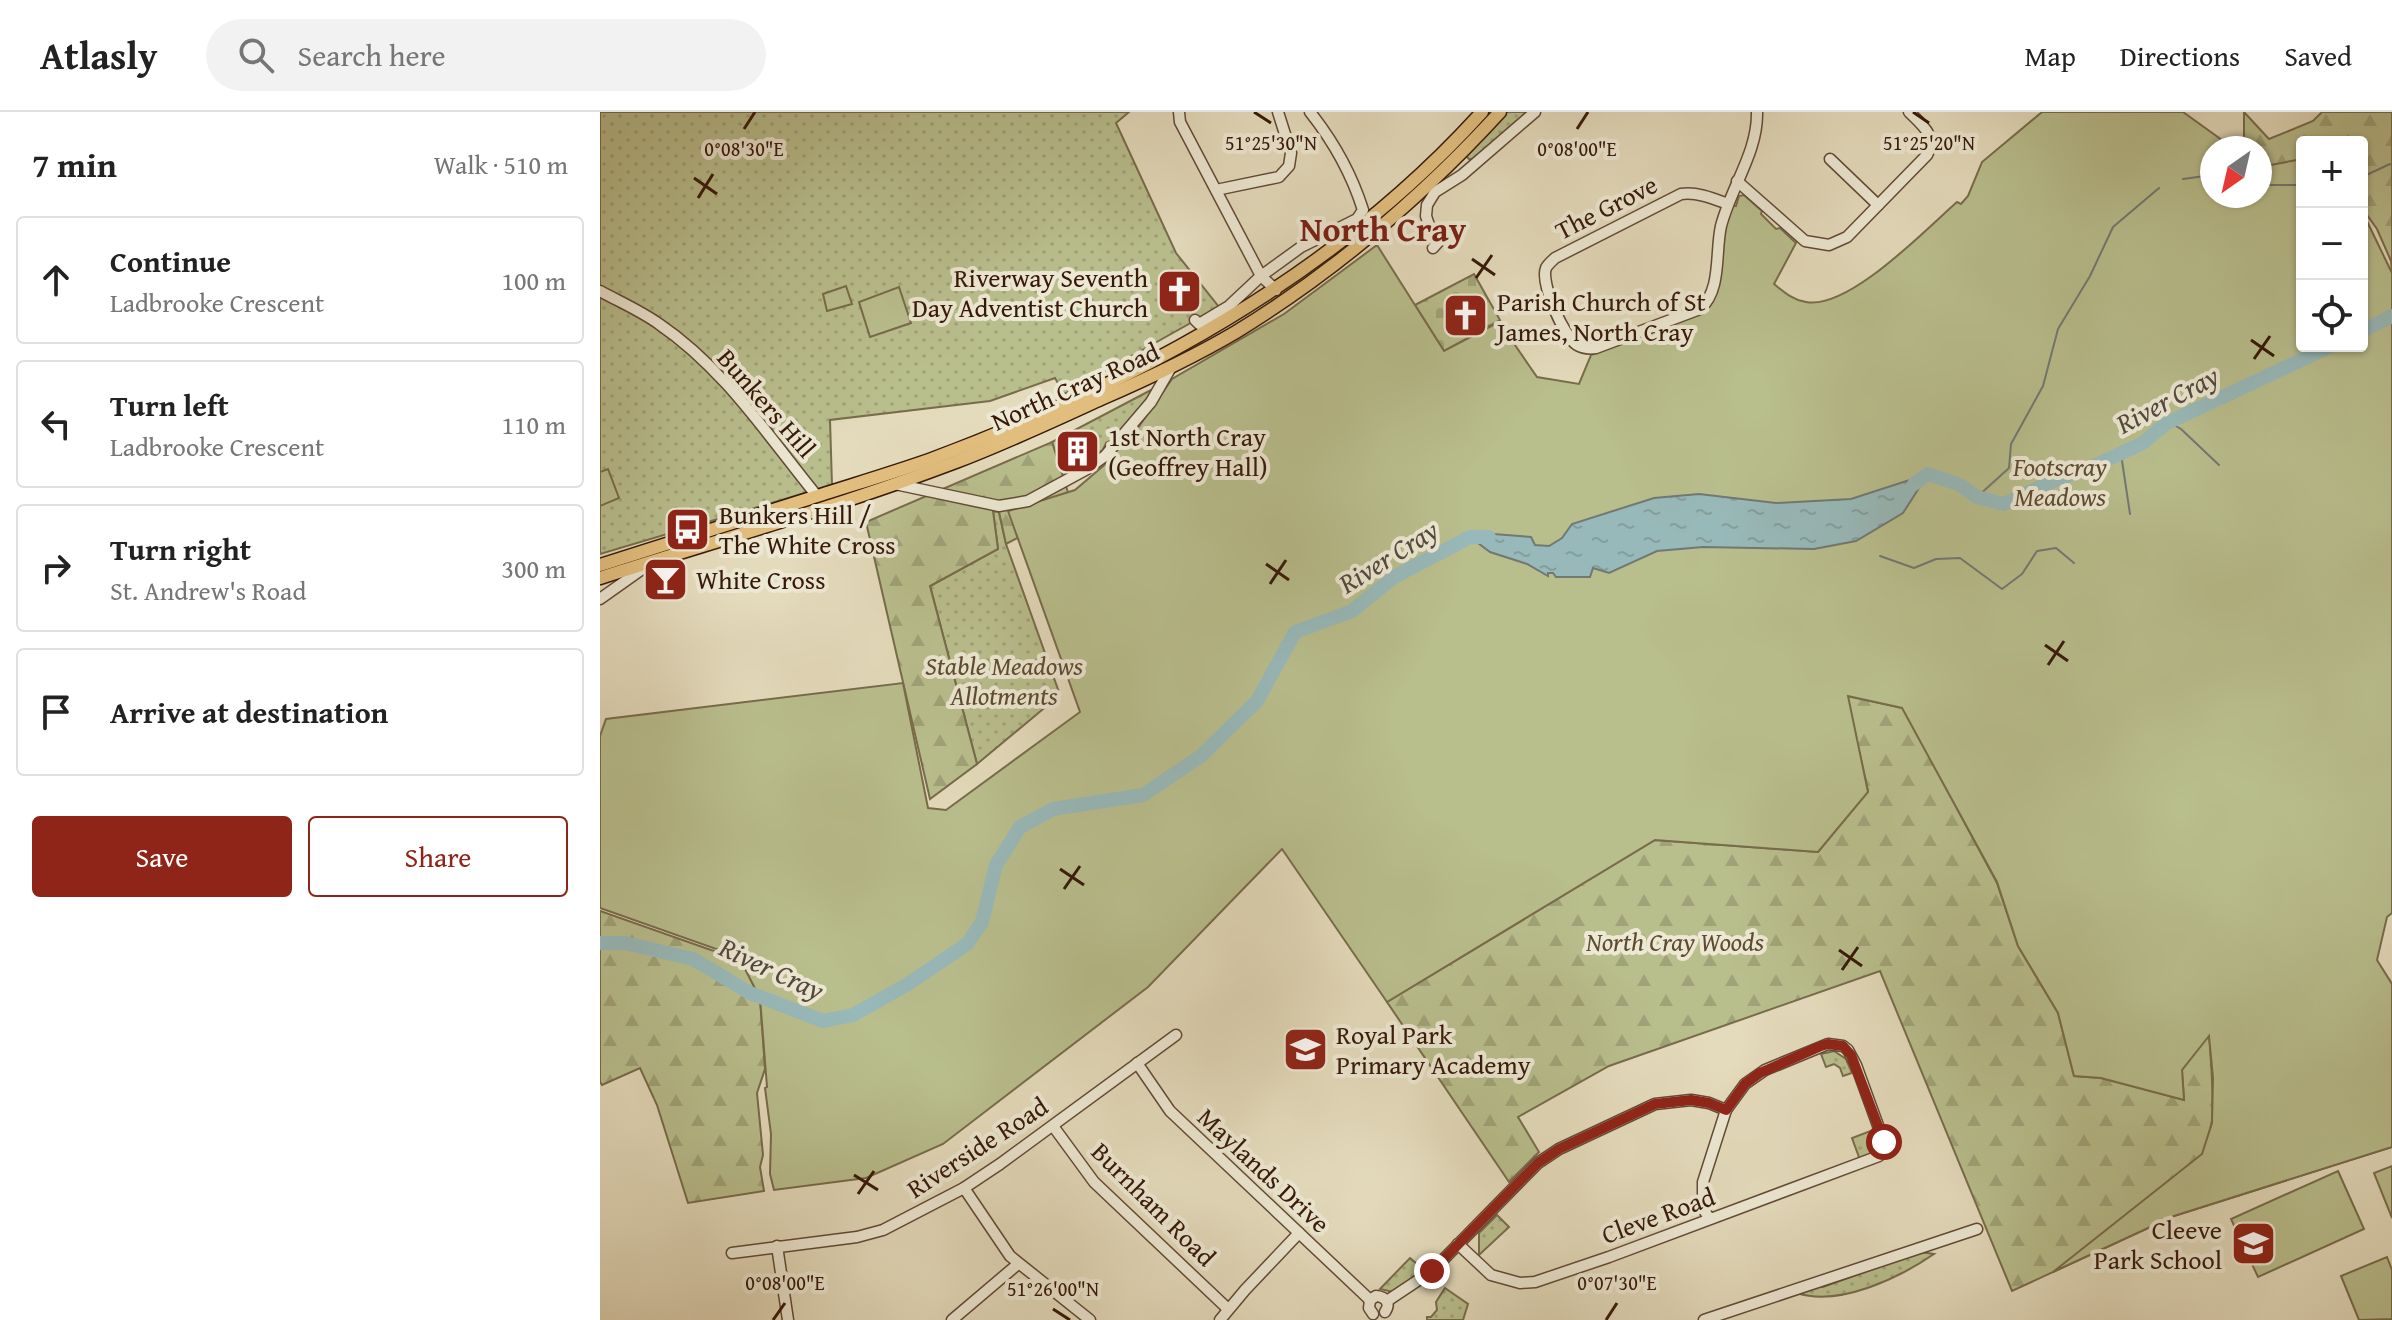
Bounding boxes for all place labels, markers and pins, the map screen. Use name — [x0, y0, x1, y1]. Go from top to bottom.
place label: Riverway Seventh Day Adventist Church — [912, 258, 1148, 327]
church icon: Riverway Seventh Day Adventist Church — [1155, 268, 1203, 316]
place label: Parish Church of St James, North Cray — [1494, 282, 1706, 351]
church icon: Parish Church of St James, North Cray — [1442, 292, 1490, 340]
place label: 1st North Cray (Geoffrey Hall) — [1108, 417, 1268, 486]
building icon: 1st North Cray (Geoffrey Hall) — [1053, 427, 1101, 475]
place label: Bunkers Hill / The White Cross — [719, 495, 896, 564]
bus stop icon: Bunkers Hill / The White Cross — [664, 505, 712, 553]
bar icon: White Cross — [641, 555, 689, 603]
place label: White Cross — [696, 560, 825, 599]
place label: Royal Park Primary Academy — [1336, 1015, 1531, 1084]
school or university icon: Royal Park Primary Academy — [1281, 1025, 1329, 1073]
place label: Cleeve Park School — [2094, 1210, 2222, 1279]
school or university icon: Cleeve Park School — [2229, 1220, 2277, 1268]

